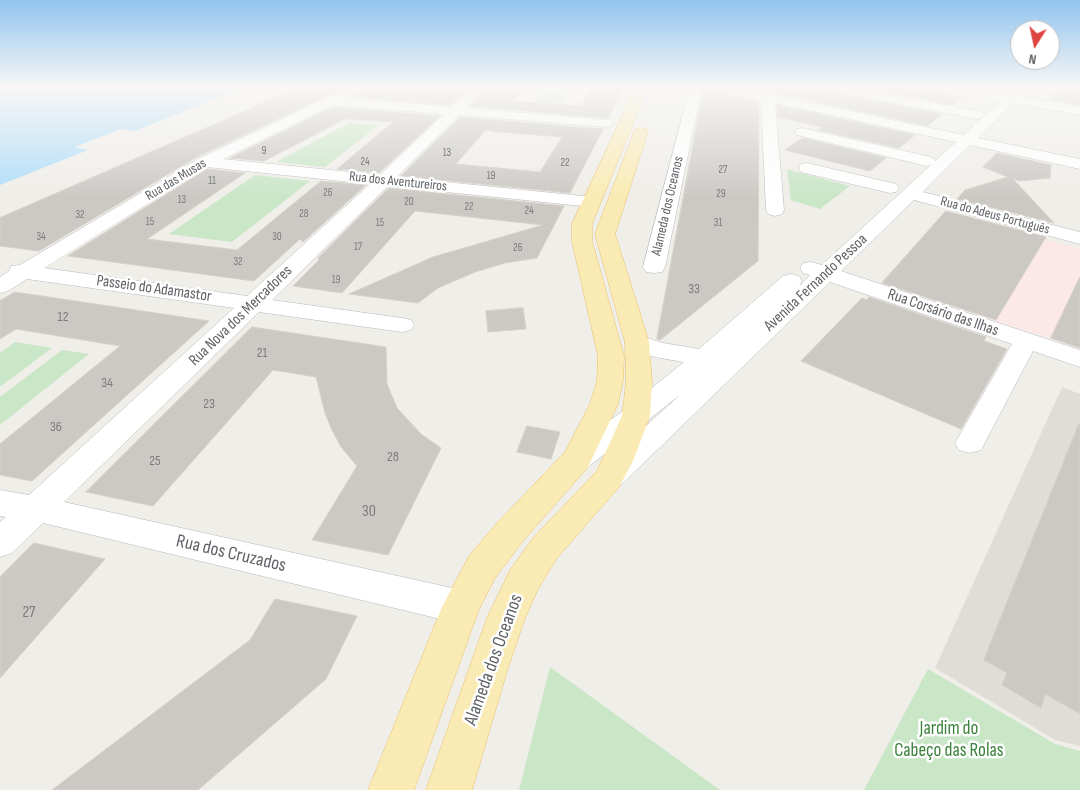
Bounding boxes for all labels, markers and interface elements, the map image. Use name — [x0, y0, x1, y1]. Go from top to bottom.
north arrow — [1010, 20, 1060, 70]
text: N — [1027, 50, 1038, 68]
house number: 9 — [262, 144, 266, 158]
house number: 13 — [443, 146, 451, 160]
street label: Rua das Musas — [143, 155, 209, 205]
house number: 24 — [360, 155, 370, 169]
street label: Alameda dos Oceanos — [648, 155, 688, 257]
house number: 22 — [560, 156, 570, 170]
house number: 27 — [719, 163, 727, 177]
street label: Rua dos Aventureiros — [348, 168, 448, 196]
house number: 19 — [487, 169, 495, 183]
house number: 11 — [208, 174, 216, 188]
house number: 26 — [323, 186, 333, 200]
house number: 29 — [716, 187, 726, 201]
house number: 13 — [178, 193, 186, 207]
street label: Rua do Adeus Português — [939, 193, 1051, 239]
house number: 20 — [404, 195, 414, 209]
house number: 22 — [464, 200, 474, 214]
house number: 24 — [524, 204, 534, 218]
house number: 28 — [299, 207, 309, 221]
house number: 32 — [75, 208, 85, 222]
house number: 15 — [146, 215, 154, 229]
house number: 15 — [376, 216, 384, 230]
house number: 31 — [714, 216, 722, 230]
house number: 34 — [36, 230, 46, 244]
house number: 30 — [272, 230, 282, 244]
street label: Avenida Fernando Pessoa — [760, 230, 872, 336]
house number: 17 — [354, 240, 362, 254]
house number: 26 — [513, 241, 523, 255]
house number: 32 — [233, 255, 243, 269]
street label: Rua Nova dos Mercadores — [185, 262, 297, 370]
street label: Passeio do Adamastor — [95, 271, 213, 307]
house number: 19 — [332, 273, 340, 287]
house number: 33 — [688, 281, 700, 297]
street label: Rua Corsário das Ilhas — [885, 285, 1001, 341]
house number: 12 — [58, 309, 68, 325]
house number: 21 — [257, 345, 267, 361]
house number: 34 — [101, 375, 113, 391]
house number: 23 — [203, 396, 215, 412]
house number: 36 — [50, 419, 62, 435]
house number: 28 — [387, 449, 399, 465]
house number: 25 — [149, 453, 161, 469]
house number: 30 — [362, 502, 376, 522]
street label: Rua dos Cruzados — [174, 530, 288, 578]
street label: Alameda dos Oceanos — [460, 591, 528, 729]
house number: 27 — [22, 603, 36, 623]
park label: Jardim do Cabeço das Rolas — [894, 718, 1004, 762]

